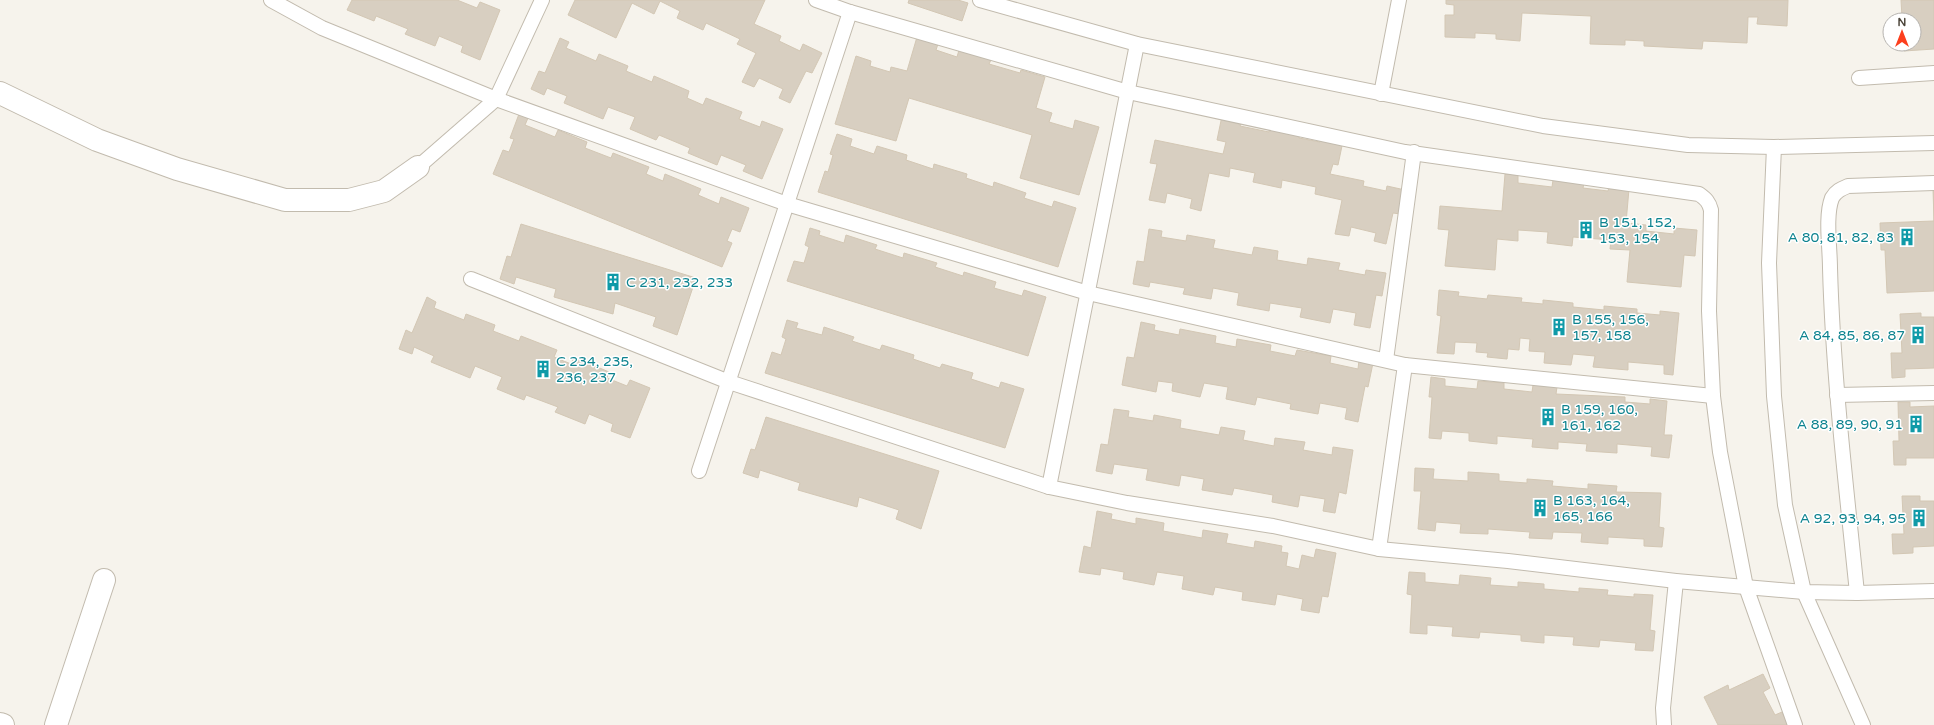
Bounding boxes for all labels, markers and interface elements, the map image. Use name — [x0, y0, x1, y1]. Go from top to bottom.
north arrow — [1882, 12, 1922, 52]
text: N — [1898, 16, 1906, 29]
place label: B 151, 152, 153, 154 — [1599, 214, 1676, 247]
building icon: B 151, 152, 153, 154 — [1576, 220, 1596, 240]
building icon: A 80, 81, 82, 83 — [1897, 227, 1917, 247]
place label: A 80, 81, 82, 83 — [1788, 229, 1894, 246]
building icon: C 231, 232, 233 — [603, 272, 623, 292]
place label: C 231, 232, 233 — [626, 274, 733, 291]
place label: B 155, 156, 157, 158 — [1572, 311, 1649, 344]
building icon: B 155, 156, 157, 158 — [1549, 317, 1569, 337]
building icon: A 84, 85, 86, 87 — [1908, 325, 1928, 345]
place label: A 84, 85, 86, 87 — [1799, 327, 1905, 344]
place label: C 234, 235, 236, 237 — [556, 353, 633, 386]
building icon: C 234, 235, 236, 237 — [533, 359, 553, 379]
place label: B 159, 160, 161, 162 — [1561, 401, 1638, 434]
building icon: B 159, 160, 161, 162 — [1538, 407, 1558, 427]
building icon: A 88, 89, 90, 91 — [1906, 414, 1926, 434]
place label: A 88, 89, 90, 91 — [1797, 416, 1903, 433]
place label: B 163, 164, 165, 166 — [1553, 492, 1630, 525]
building icon: B 163, 164, 165, 166 — [1530, 498, 1550, 518]
building icon: A 92, 93, 94, 95 — [1909, 508, 1929, 528]
place label: A 92, 93, 94, 95 — [1800, 510, 1906, 527]

